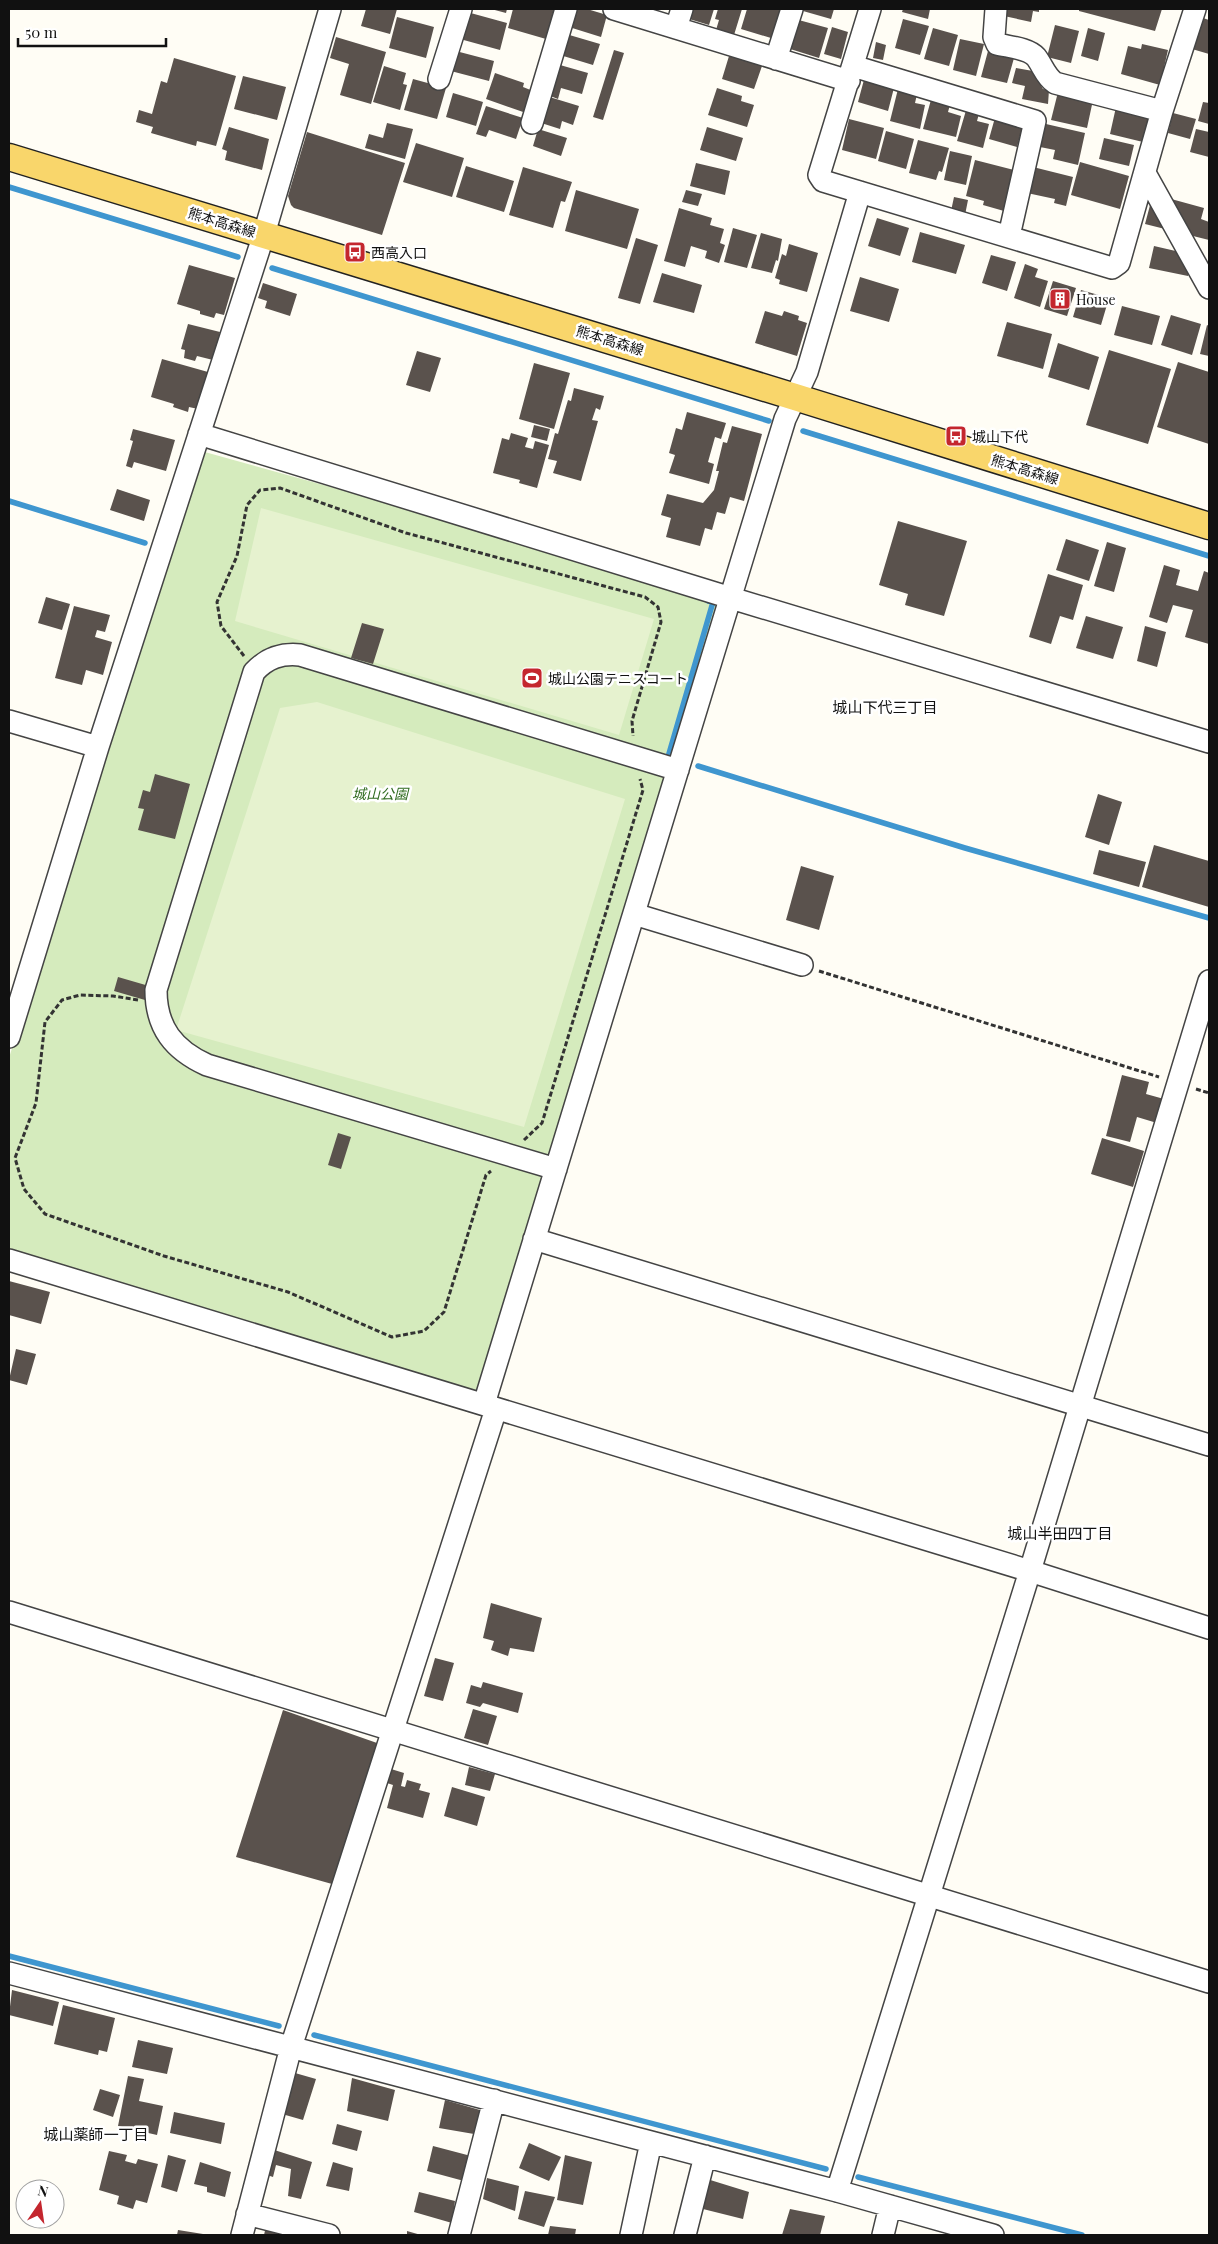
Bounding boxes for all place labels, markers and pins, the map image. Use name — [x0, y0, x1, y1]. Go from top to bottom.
bus stop icon: 西高入口 — [343, 240, 367, 264]
place label: 西高入口 — [371, 243, 427, 262]
building icon: House — [1048, 287, 1072, 311]
place label: House — [1076, 290, 1116, 309]
bus stop icon: 城山下代 — [944, 424, 968, 448]
place label: 城山下代 — [972, 427, 1028, 446]
sports icon: 城山公園テニスコート — [520, 666, 544, 690]
place label: 城山公園テニスコート — [548, 669, 688, 688]

